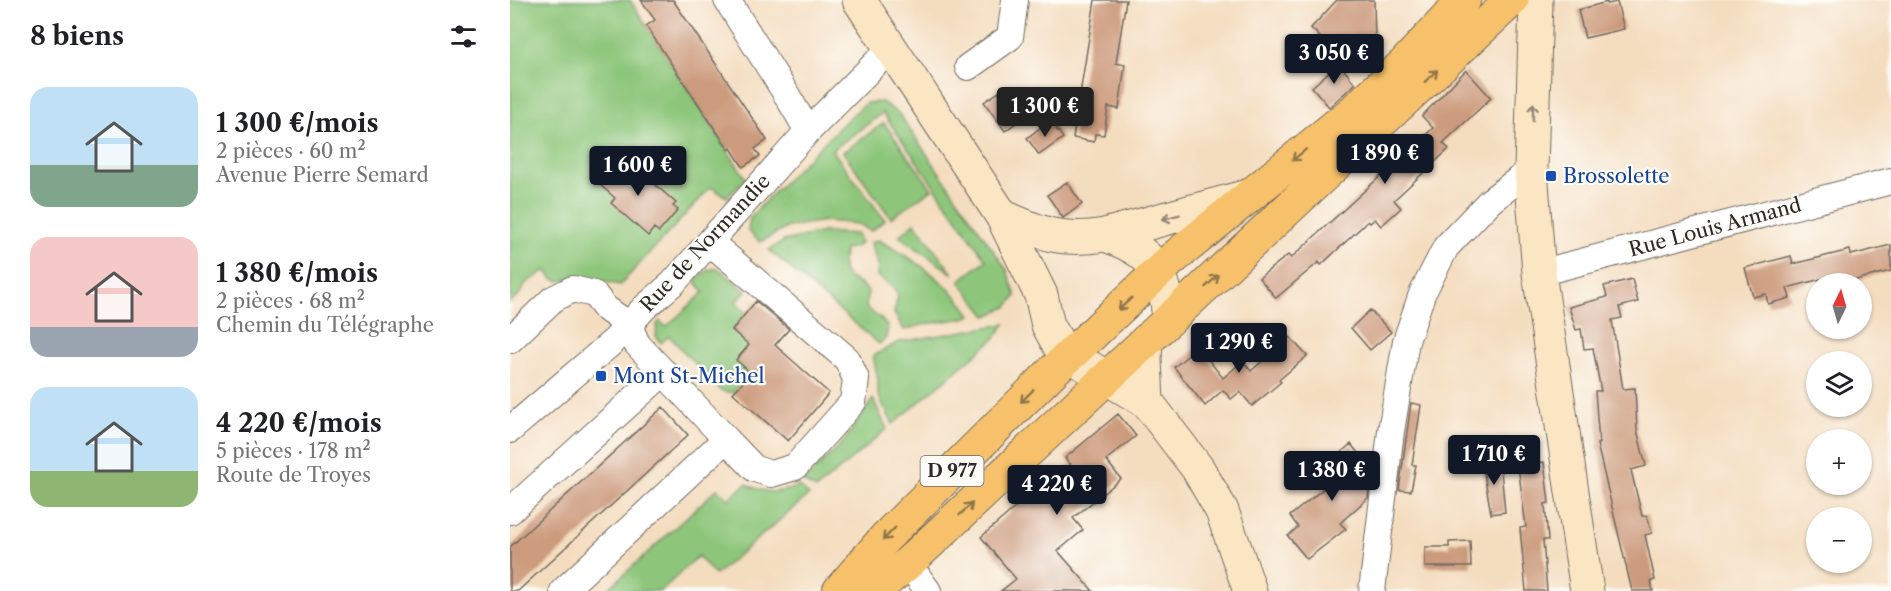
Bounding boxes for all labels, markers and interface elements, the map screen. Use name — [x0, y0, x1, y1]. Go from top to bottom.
text: 8 biens — [30, 20, 124, 52]
icon: filters — [447, 20, 480, 53]
pin: 3 050 € — [1279, 34, 1389, 85]
text: 3 050 € — [1299, 41, 1369, 65]
one-way arrow — [1423, 69, 1438, 83]
pin: 1 300 € — [990, 87, 1100, 138]
text: 1 300 € — [1011, 94, 1079, 118]
one-way arrow — [1527, 102, 1538, 122]
text: 1 300 €/mois — [216, 107, 379, 139]
icon: home — [78, 111, 150, 183]
pin: 1 890 € — [1330, 134, 1440, 185]
text: 2 pièces · 60 m² — [216, 139, 366, 163]
text: 1 890 € — [1351, 141, 1419, 165]
pin: 1 600 € — [583, 146, 693, 197]
one-way arrow — [1291, 148, 1307, 161]
text: 1 600 € — [603, 153, 673, 177]
text: Avenue Pierre Semard — [216, 163, 429, 187]
place label: Brossolette — [1563, 164, 1670, 188]
street label: Rue de Normandie — [635, 169, 775, 317]
marker: Brossolette — [1544, 169, 1558, 183]
street label: Rue Louis Armand — [1626, 192, 1804, 262]
one-way arrow — [1162, 212, 1181, 223]
text: 1 380 €/mois — [216, 257, 378, 289]
icon: home — [78, 261, 150, 333]
one-way arrow — [1204, 273, 1219, 288]
north arrow — [1806, 273, 1872, 339]
map controls — [1806, 273, 1872, 573]
text: 2 pièces · 68 m² — [216, 289, 365, 313]
one-way arrow — [1117, 296, 1132, 311]
text: Chemin du Télégraphe — [216, 313, 434, 337]
pin: 1 290 € — [1184, 323, 1294, 374]
text: 1 290 € — [1205, 330, 1273, 354]
button: layers — [1806, 351, 1872, 417]
place label: Mont St-Michel — [613, 364, 764, 388]
marker: Mont St-Michel — [594, 369, 608, 383]
one-way arrow — [1020, 388, 1035, 403]
text: 4 220 €/mois — [216, 407, 382, 439]
icon: home — [78, 411, 150, 483]
button: + — [1806, 429, 1872, 495]
pin: 1 710 € — [1439, 435, 1549, 486]
text: 5 pièces · 178 m² — [216, 439, 371, 463]
text: 1 710 € — [1462, 442, 1526, 466]
pin: 1 380 € — [1277, 451, 1387, 502]
road number: D 977 — [920, 456, 984, 486]
text: 1 380 € — [1298, 458, 1366, 482]
text: Route de Troyes — [216, 463, 371, 487]
pin: 4 220 € — [1002, 465, 1112, 516]
text: 4 220 € — [1022, 472, 1092, 496]
one-way arrow — [958, 502, 973, 516]
button: − — [1806, 507, 1872, 573]
one-way arrow — [882, 526, 897, 541]

